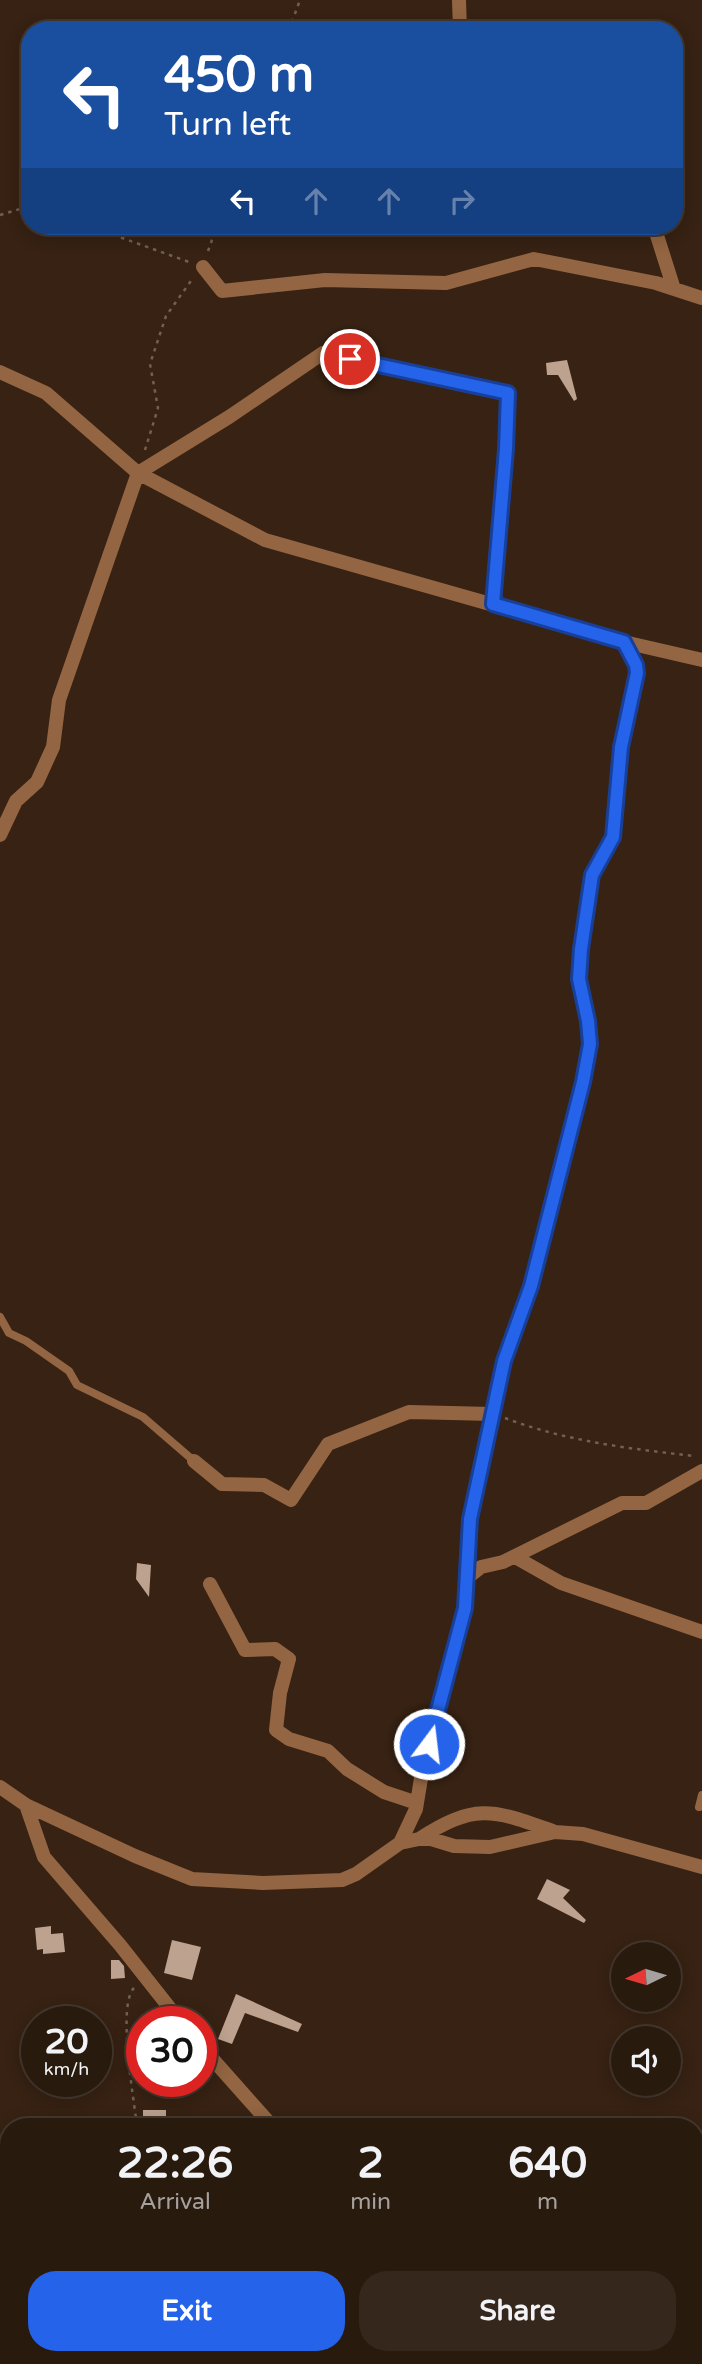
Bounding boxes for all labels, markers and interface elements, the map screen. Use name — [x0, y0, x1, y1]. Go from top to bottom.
text: 450 m — [164, 46, 314, 105]
icon: left — [49, 49, 140, 140]
text: Turn left — [164, 106, 291, 144]
icon: left — [224, 182, 262, 220]
icon: ahead — [297, 182, 335, 220]
icon: ahead — [370, 182, 408, 220]
icon: right — [443, 182, 481, 220]
pin — [320, 329, 380, 389]
icon: arrive — [331, 340, 369, 378]
position arrow — [392, 1707, 466, 1781]
north arrow — [611, 1942, 681, 2012]
map controls — [611, 1942, 681, 2096]
speed limit sign: 30 — [126, 2006, 217, 2097]
text: 20 — [45, 2021, 88, 2063]
button: sound — [611, 2026, 681, 2096]
text: km/h — [44, 2058, 89, 2080]
text: 22:26 — [117, 2138, 233, 2189]
text: 2 — [357, 2138, 384, 2189]
text: 640 — [508, 2138, 587, 2189]
text: Arrival — [140, 2188, 211, 2216]
text: min — [350, 2188, 391, 2216]
text: m — [537, 2188, 558, 2216]
button: Exit — [28, 2271, 345, 2351]
button: Share — [359, 2271, 676, 2351]

